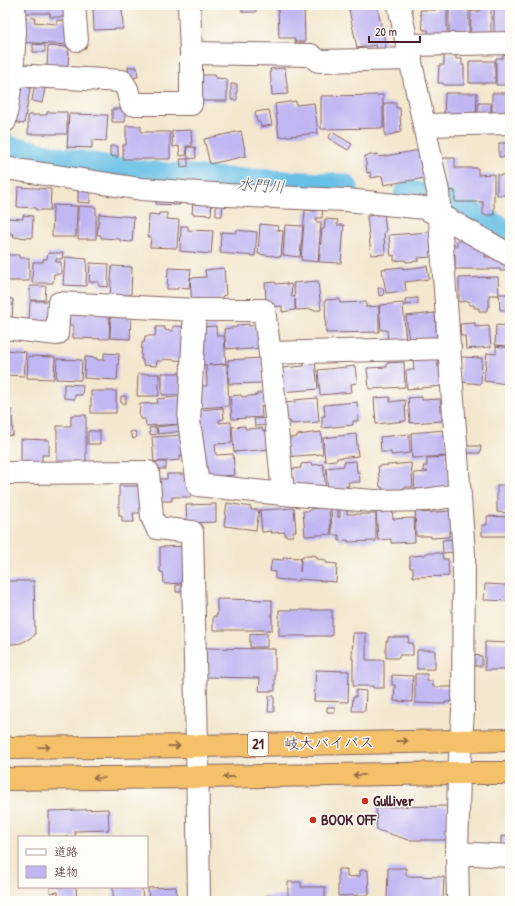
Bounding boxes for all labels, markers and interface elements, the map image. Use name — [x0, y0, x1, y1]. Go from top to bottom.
scale bar — [369, 18, 420, 44]
text: 20 m — [375, 23, 397, 40]
water label: 水門川 — [236, 172, 286, 198]
street label: 岐大バイパス — [284, 731, 374, 754]
road number: 21 — [248, 732, 268, 756]
one-way arrow — [395, 737, 408, 745]
one-way arrow — [167, 742, 180, 750]
one-way arrow — [37, 743, 50, 751]
one-way arrow — [353, 771, 366, 778]
one-way arrow — [223, 773, 236, 781]
one-way arrow — [93, 774, 106, 782]
place label: Gulliver — [373, 790, 414, 811]
marker: Gulliver — [360, 796, 370, 806]
place label: BOOK OFF — [321, 809, 378, 830]
marker: BOOK OFF — [308, 815, 318, 825]
legend — [18, 836, 148, 888]
text: 道路 — [54, 843, 78, 860]
text: 建物 — [54, 863, 78, 880]

